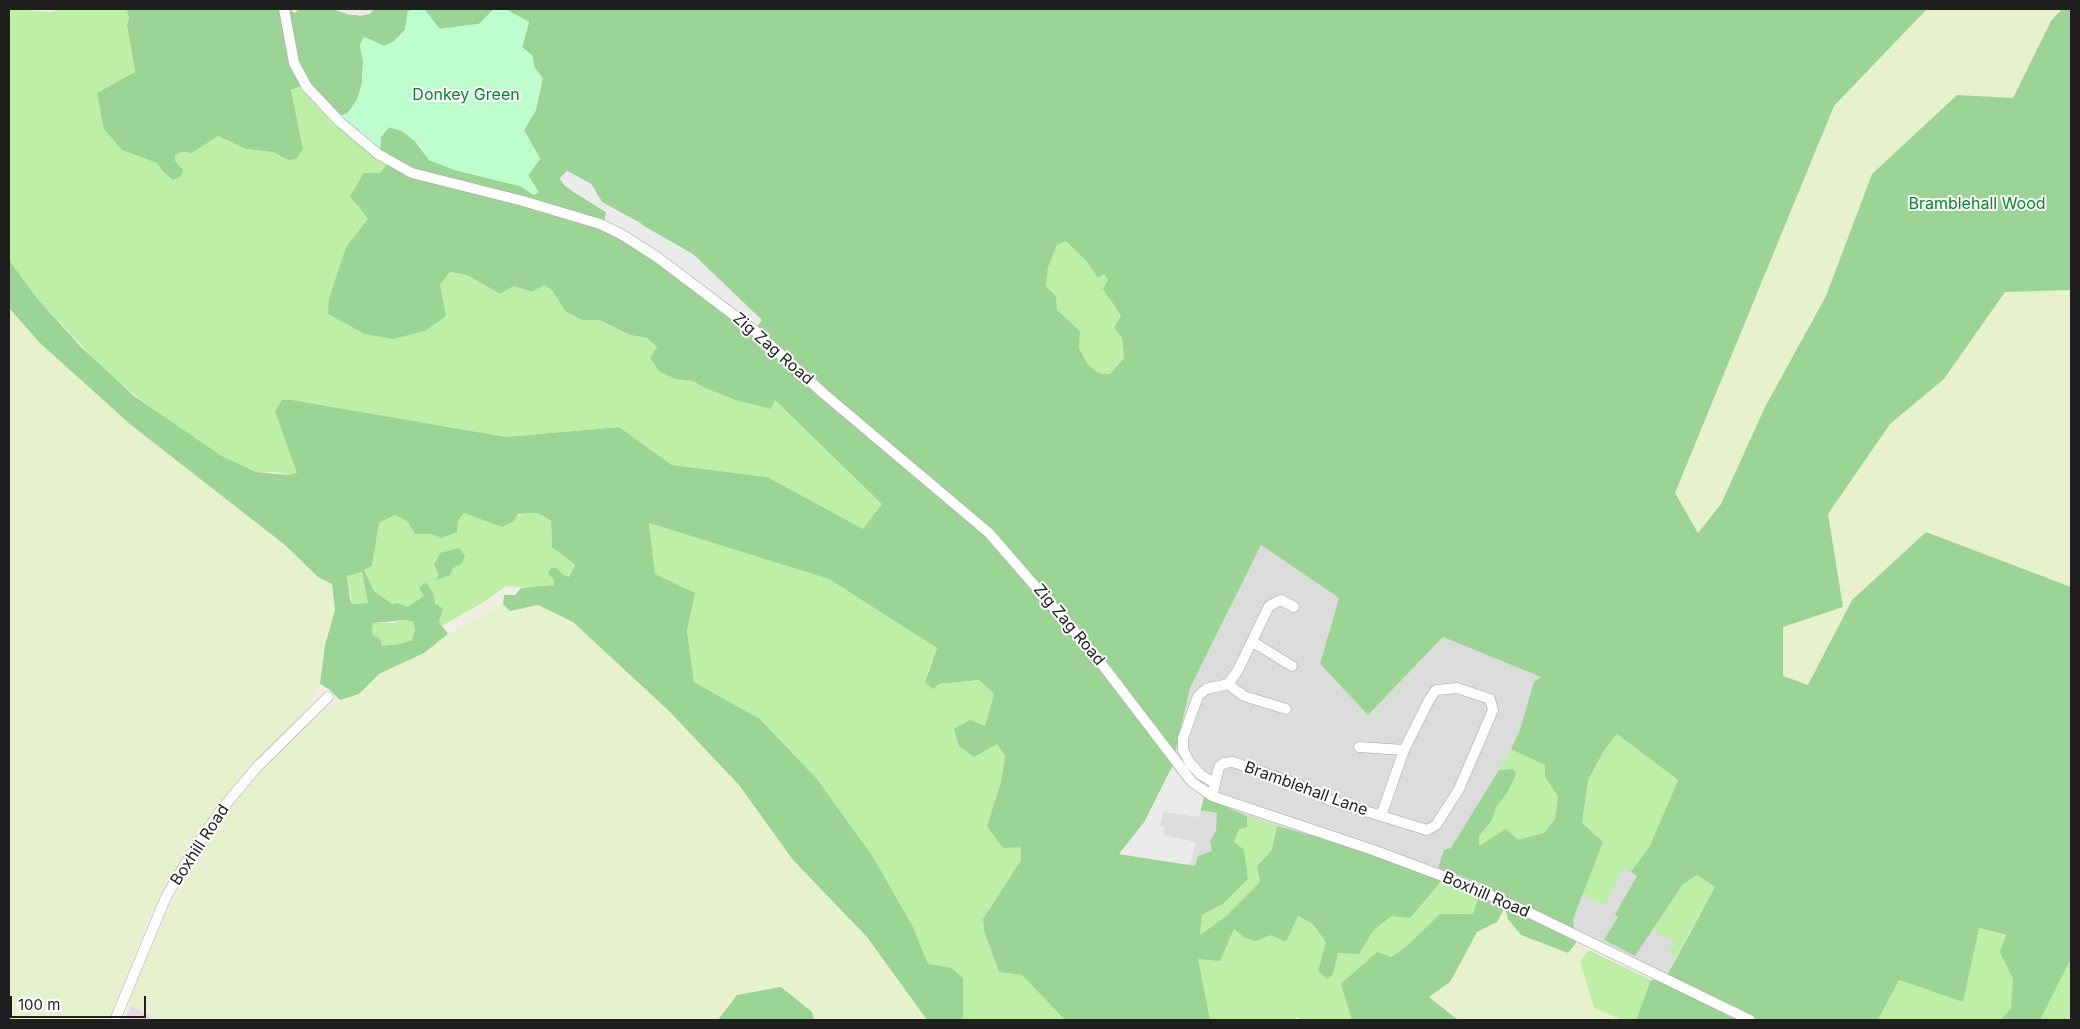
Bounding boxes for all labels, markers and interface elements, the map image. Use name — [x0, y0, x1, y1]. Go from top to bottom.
park label: Donkey Green — [412, 85, 520, 105]
park label: Bramblehall Wood — [1908, 194, 2046, 214]
street label: Zig Zag Road — [729, 309, 817, 389]
street label: Zig Zag Road — [1029, 580, 1109, 670]
street label: Bramblehall Lane — [1242, 758, 1370, 820]
street label: Boxhill Road — [167, 801, 233, 889]
street label: Boxhill Road — [1440, 868, 1532, 922]
scale bar — [12, 986, 149, 1018]
text: 100 m — [18, 995, 60, 1014]

